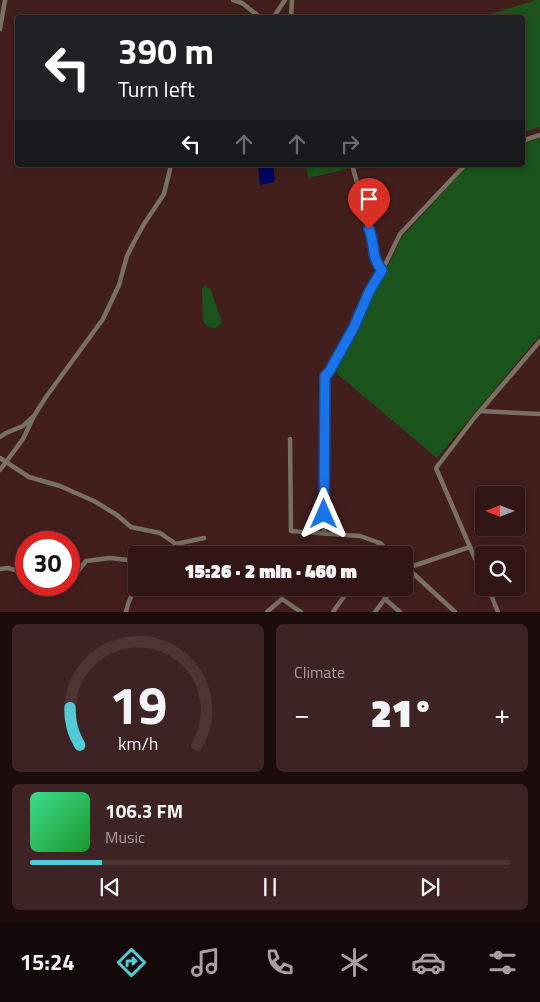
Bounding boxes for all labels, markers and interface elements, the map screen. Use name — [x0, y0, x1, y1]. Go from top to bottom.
text: 390 m — [118, 24, 214, 78]
icon: left — [35, 35, 100, 100]
text: Turn left — [118, 72, 195, 106]
icon: left — [177, 130, 205, 158]
icon: ahead — [230, 130, 258, 158]
icon: ahead — [283, 130, 311, 158]
icon: right — [336, 130, 364, 158]
pin — [348, 178, 390, 229]
icon: arrive — [355, 185, 383, 213]
north arrow — [475, 486, 525, 536]
map controls — [475, 486, 525, 596]
position arrow — [297, 487, 349, 539]
speed limit sign: 30 — [15, 531, 80, 596]
button: search — [475, 546, 525, 596]
text: 15:26 · 2 min · 460 m — [184, 556, 357, 585]
text: Climate — [294, 660, 345, 684]
text: 19 — [109, 665, 167, 744]
text: 21° — [371, 684, 433, 742]
text: − — [294, 692, 310, 735]
text: + — [494, 692, 510, 735]
text: km/h — [118, 730, 158, 757]
text: 106.3 FM — [105, 796, 183, 825]
text: Music — [105, 825, 145, 849]
icon: previous — [96, 873, 124, 901]
icon: pause — [256, 873, 284, 901]
icon: next — [416, 873, 444, 901]
text: 15:24 — [20, 945, 75, 979]
icon: directions — [114, 945, 149, 980]
icon: music — [188, 945, 223, 980]
icon: phone — [262, 945, 297, 980]
icon: climate — [337, 945, 372, 980]
icon: car — [411, 945, 446, 980]
icon: filters — [485, 945, 520, 980]

